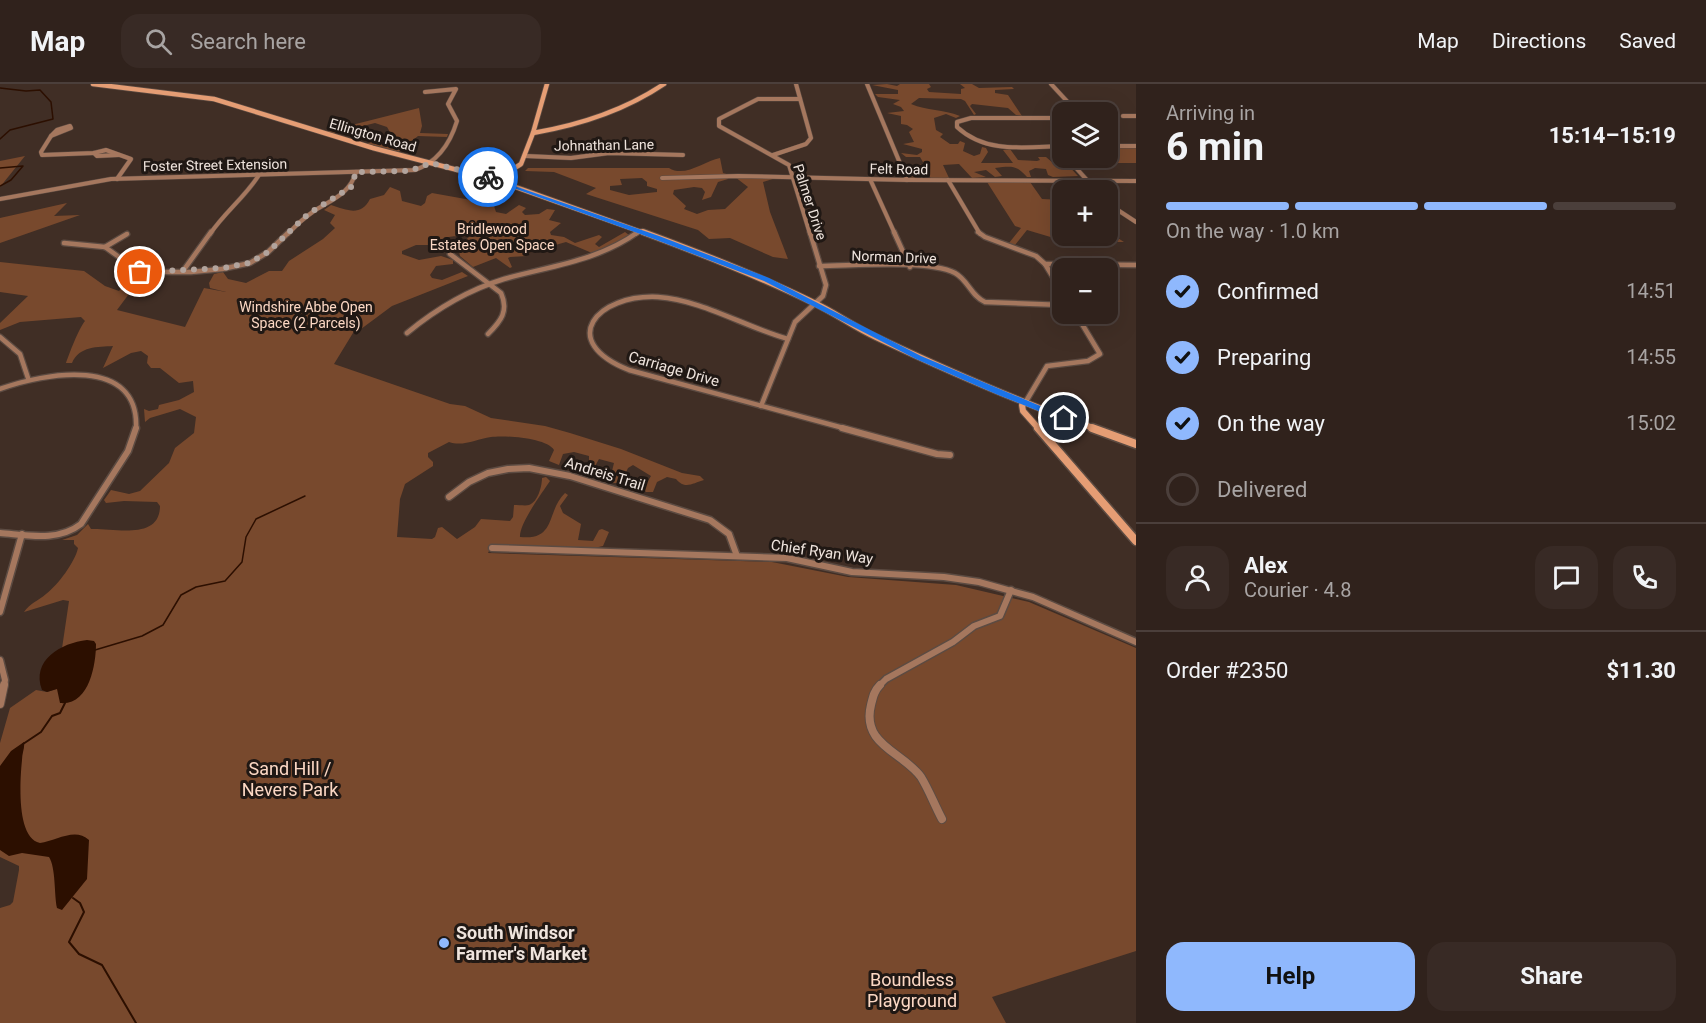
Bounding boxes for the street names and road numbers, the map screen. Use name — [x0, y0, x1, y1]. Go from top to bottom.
street label: Ellington Road — [328, 115, 418, 155]
street label: Johnathan Lane — [554, 136, 654, 154]
street label: Foster Street Extension — [143, 156, 287, 174]
street label: Felt Road — [870, 160, 928, 178]
street label: Palmer Drive — [790, 162, 830, 242]
street label: Norman Drive — [851, 248, 937, 266]
street label: Carriage Drive — [626, 347, 722, 391]
street label: Andreis Trail — [563, 453, 647, 495]
street label: Chief Ryan Way — [770, 536, 874, 568]

